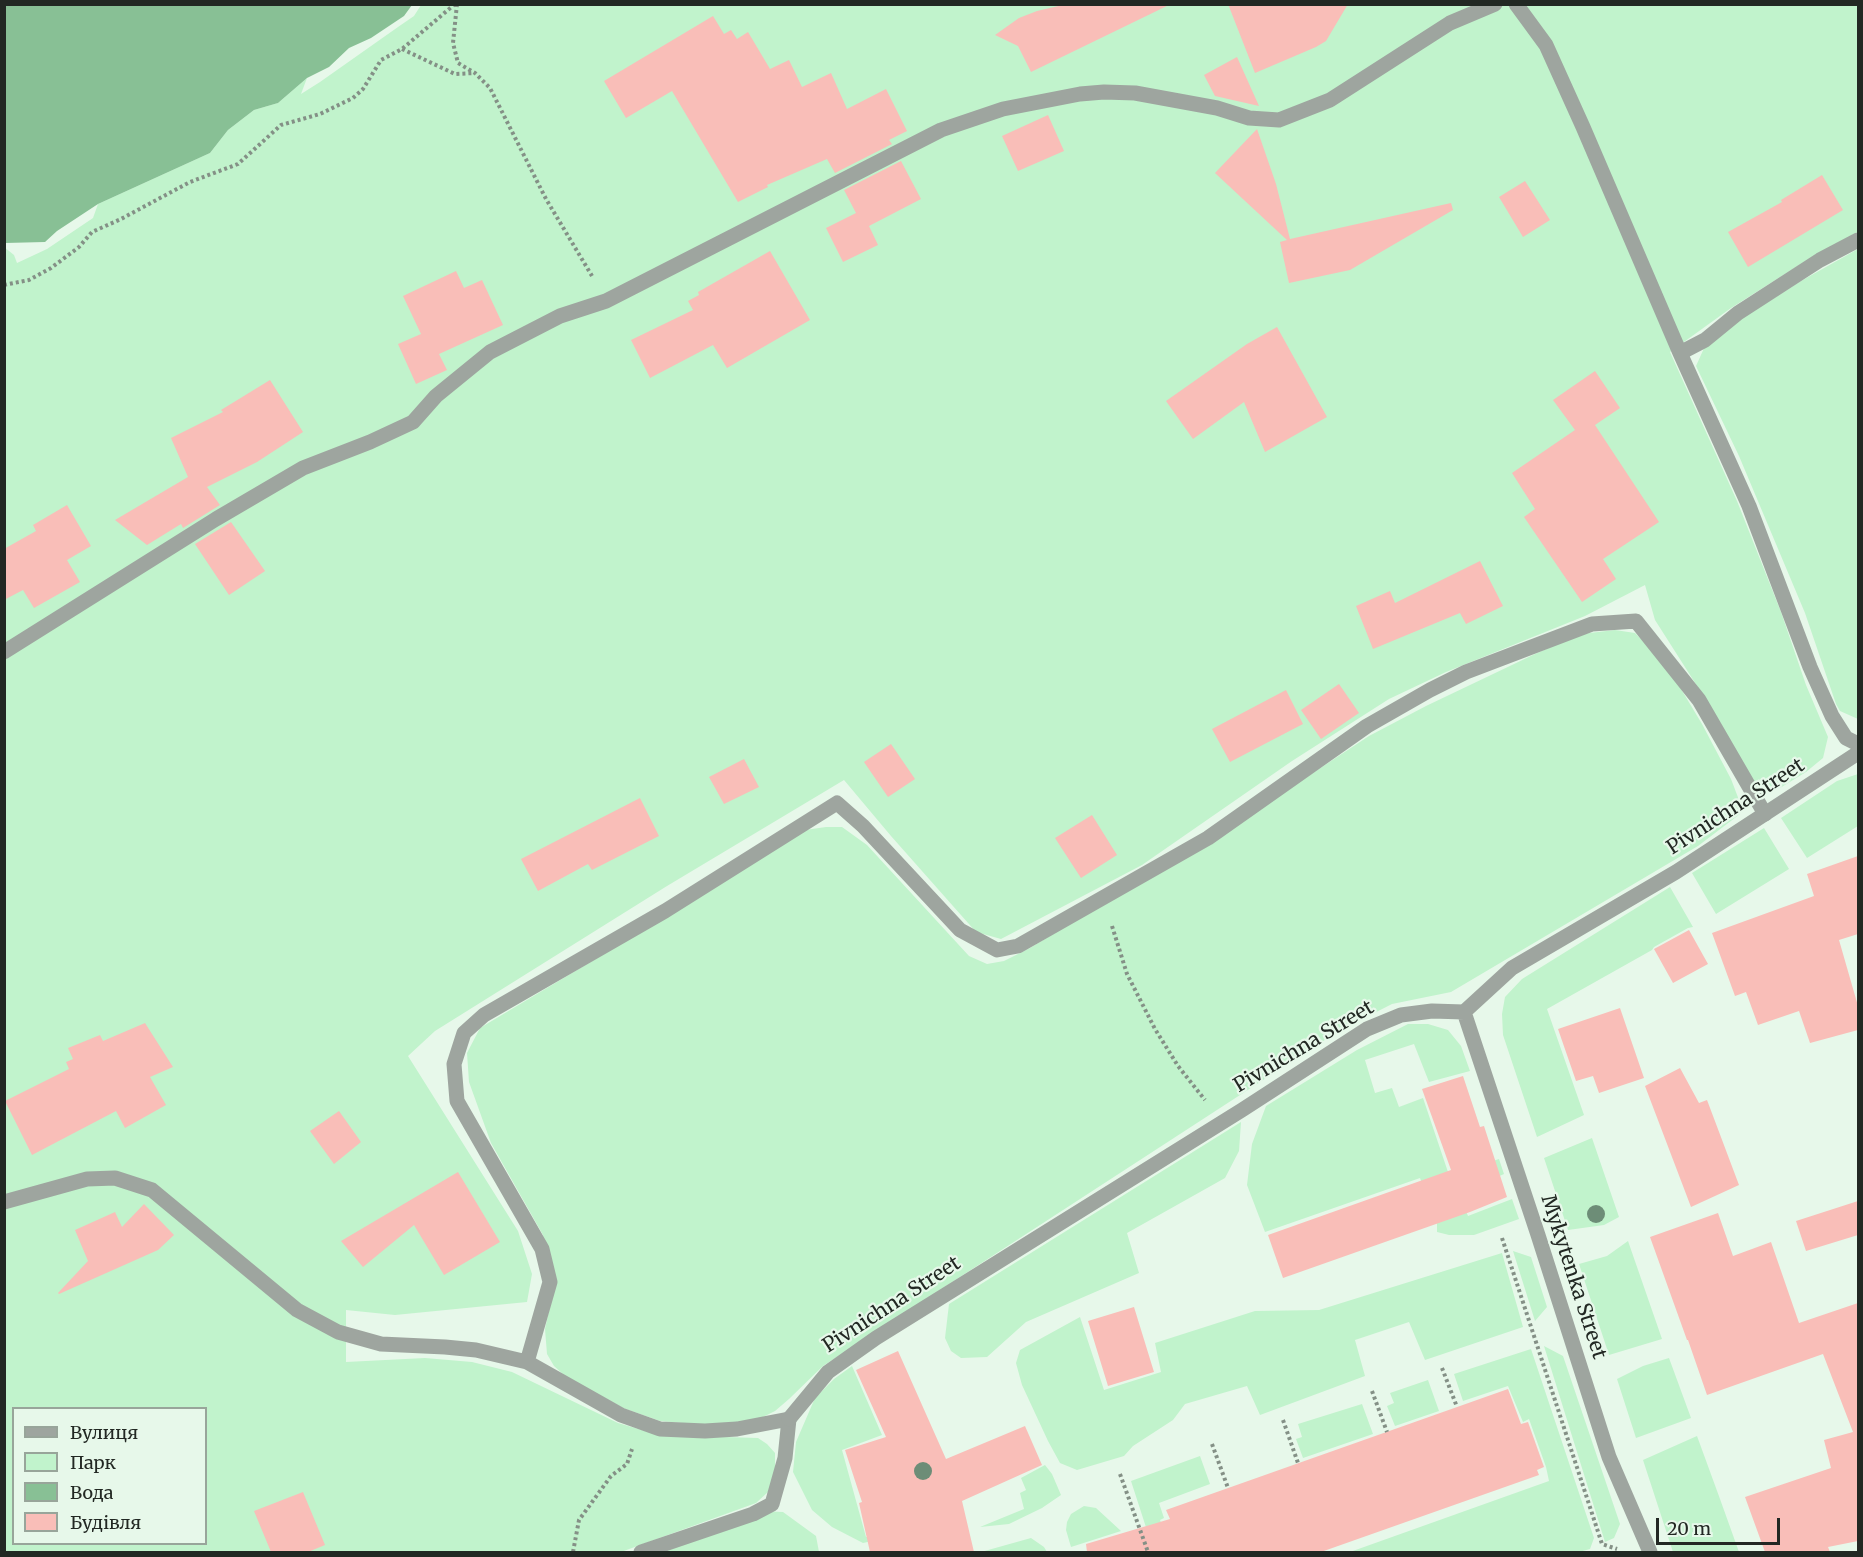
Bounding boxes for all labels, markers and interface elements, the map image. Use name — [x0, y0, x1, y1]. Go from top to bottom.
street label: Pivnichna Street — [1663, 754, 1809, 860]
street label: Pivnichna Street — [1230, 996, 1378, 1098]
street label: Mykytenka Street — [1535, 1192, 1611, 1362]
street label: Pivnichna Street — [819, 1252, 965, 1358]
legend — [12, 1407, 207, 1545]
text: Вулиця — [70, 1421, 138, 1444]
text: Парк — [70, 1451, 116, 1474]
text: Вода — [70, 1481, 114, 1504]
scale bar — [1659, 1506, 1784, 1544]
text: Будівля — [70, 1511, 141, 1534]
text: 20 m — [1667, 1517, 1711, 1540]

